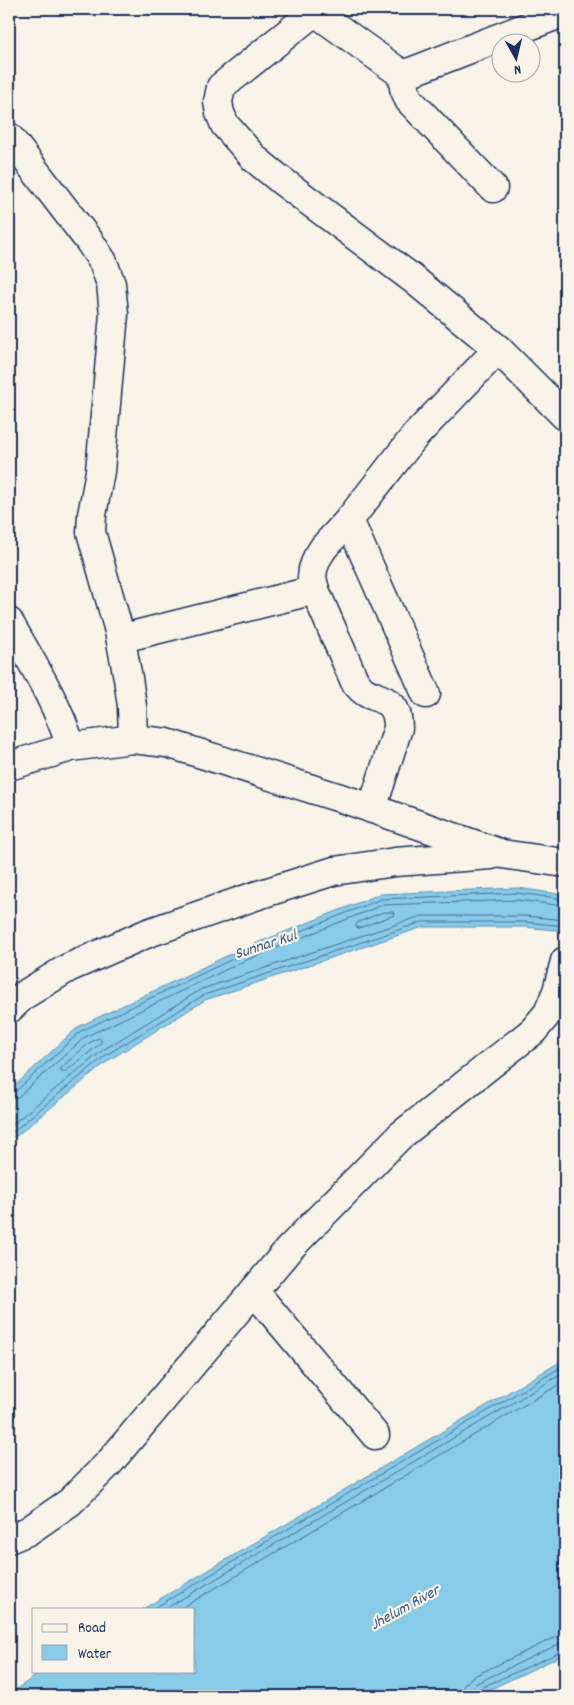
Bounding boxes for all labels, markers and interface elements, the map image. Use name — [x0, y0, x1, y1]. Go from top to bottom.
north arrow — [492, 32, 542, 82]
text: N — [513, 59, 522, 79]
water label: Sunnar Kul — [232, 924, 301, 966]
water label: Jhelum River — [366, 1579, 446, 1637]
legend — [32, 1608, 195, 1672]
text: Road — [78, 1618, 106, 1640]
text: Water — [78, 1644, 112, 1666]

